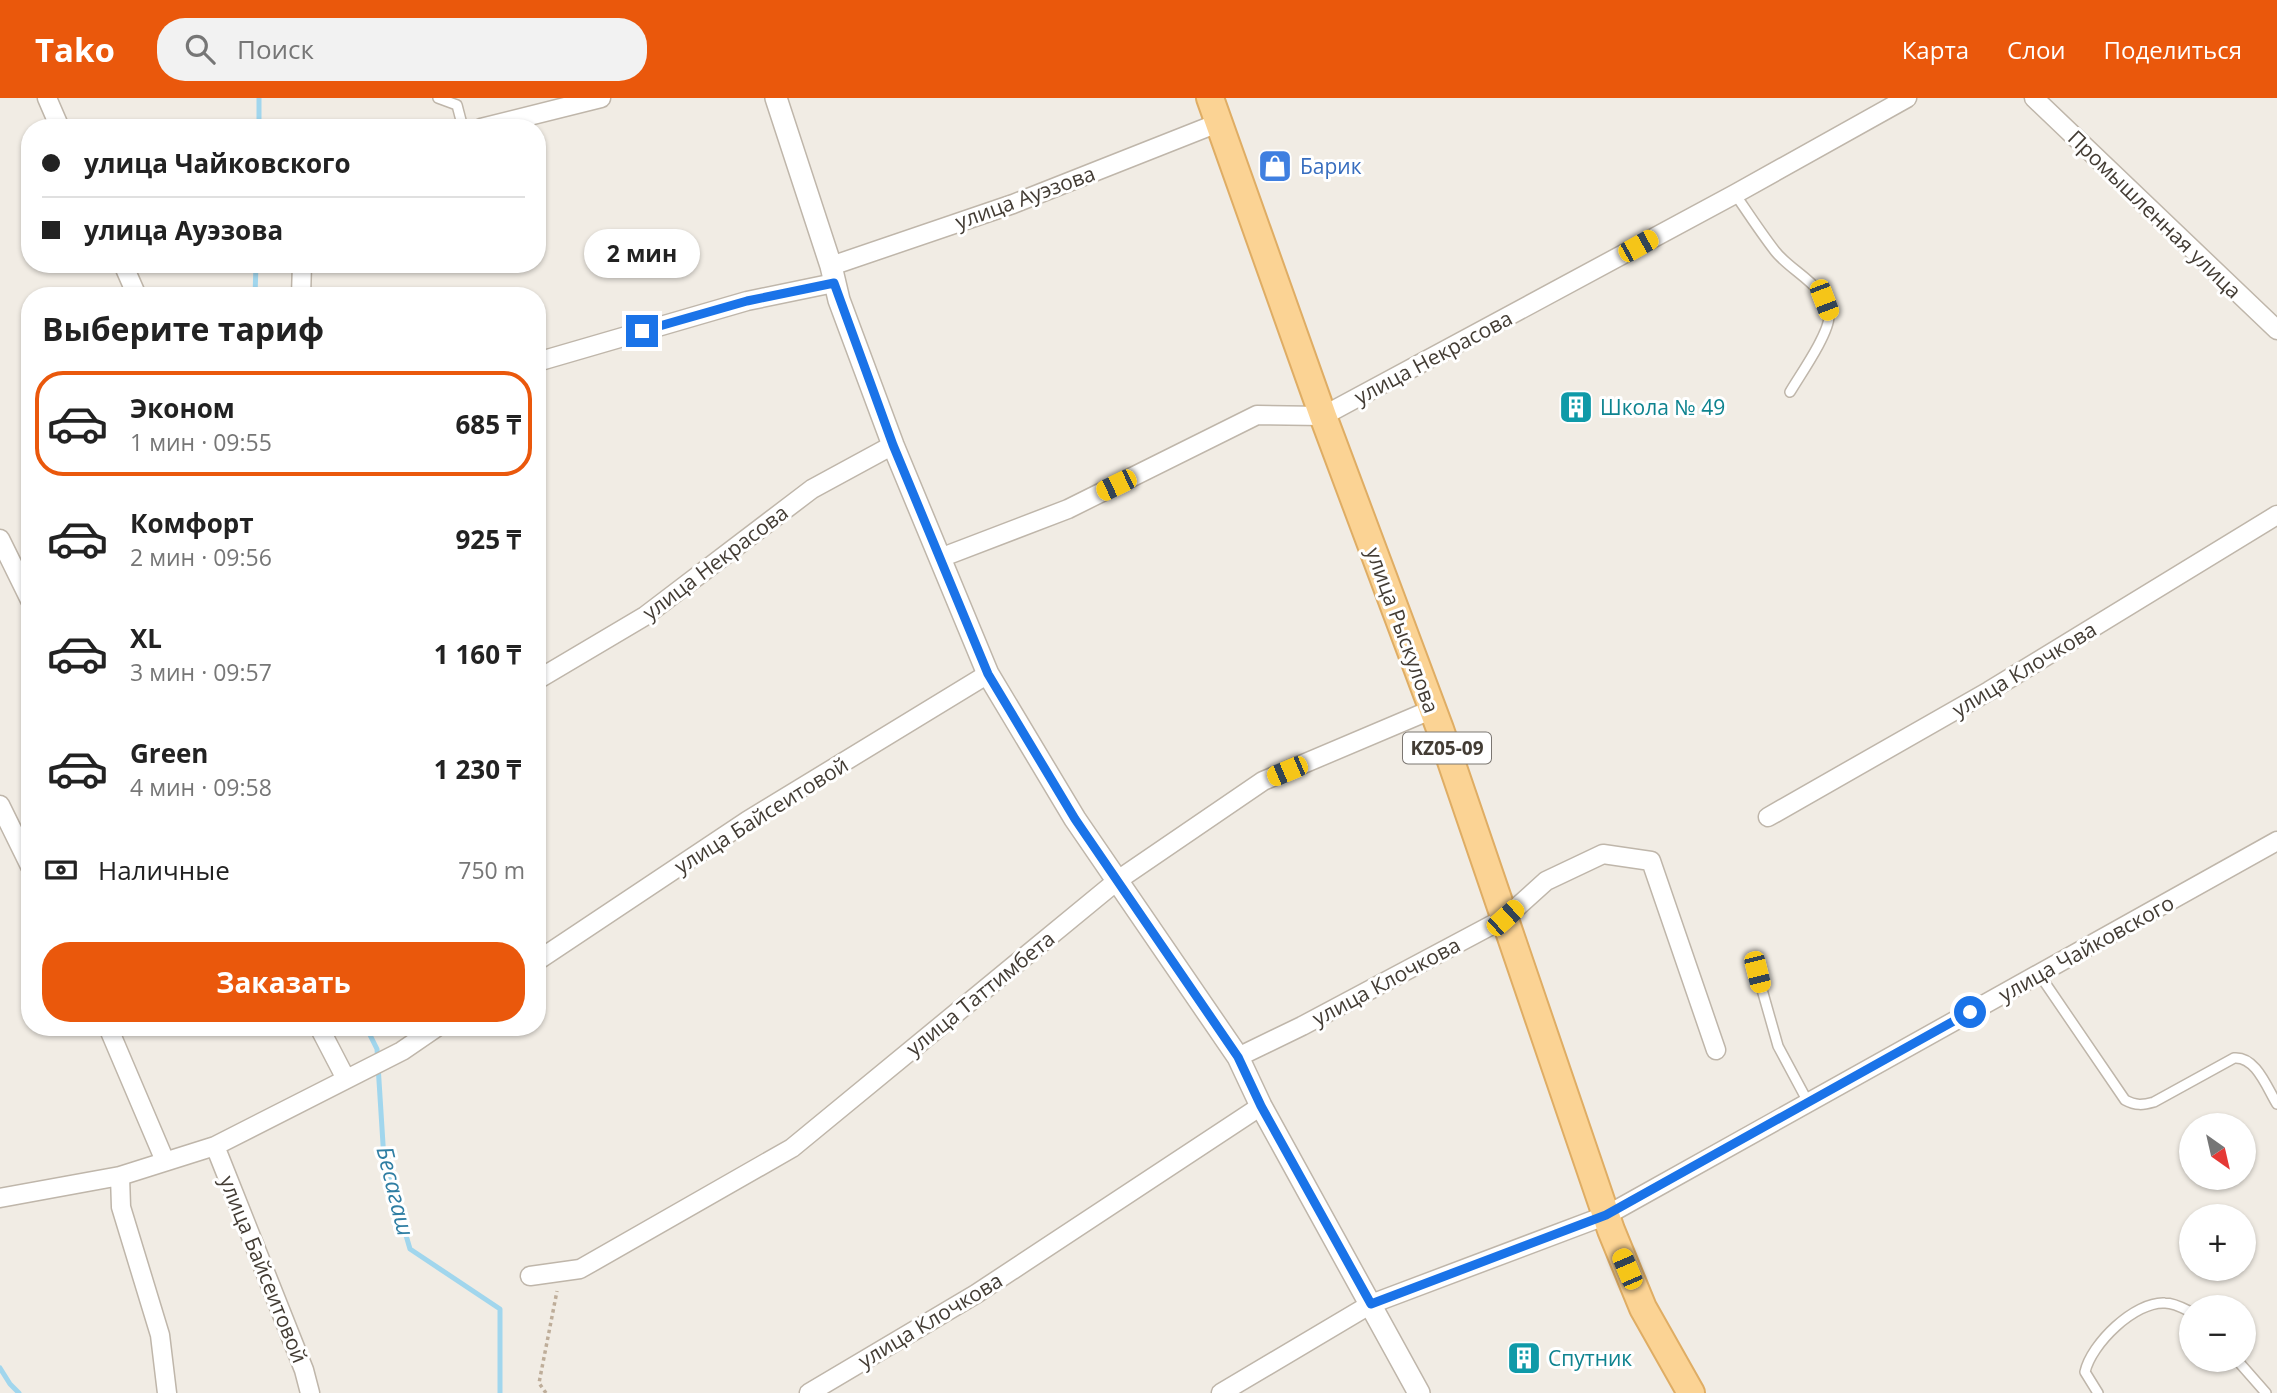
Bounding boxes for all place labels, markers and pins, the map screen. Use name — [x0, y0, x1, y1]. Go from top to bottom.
shop icon: Барик — [1256, 147, 1294, 185]
place label: Барик — [1300, 152, 1362, 180]
building icon: Школа № 49 — [1557, 388, 1595, 426]
place label: Школа № 49 — [1600, 393, 1725, 421]
building icon: Спутник — [1505, 1339, 1543, 1377]
place label: Спутник — [1548, 1344, 1632, 1372]

